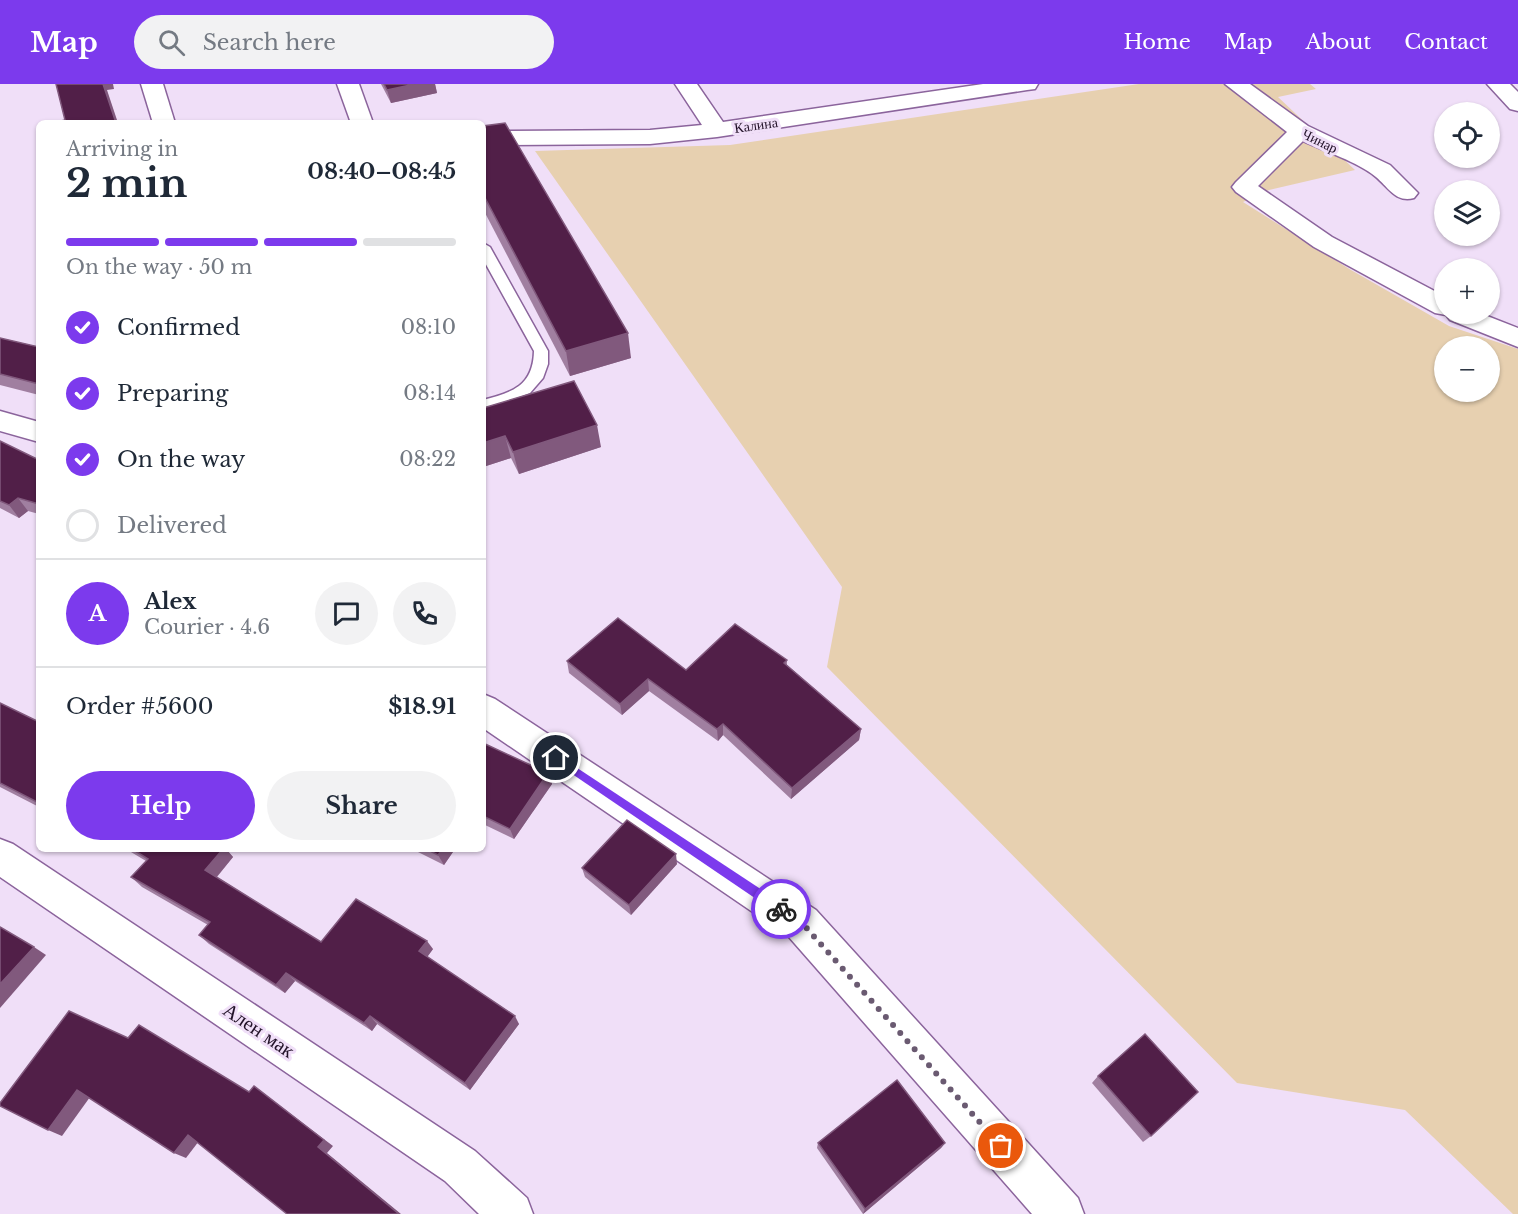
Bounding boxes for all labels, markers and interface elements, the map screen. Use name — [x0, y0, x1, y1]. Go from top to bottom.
search box — [134, 15, 554, 69]
text: Map — [30, 25, 98, 60]
icon: search — [155, 26, 188, 59]
text: Search here — [203, 29, 336, 56]
text: Home — [1124, 29, 1191, 55]
text: Map — [1224, 29, 1272, 55]
text: About — [1305, 29, 1371, 55]
text: Contact — [1404, 29, 1488, 55]
map controls — [1434, 102, 1500, 402]
button: locate — [1434, 102, 1500, 168]
street label: Калина — [733, 113, 780, 137]
street label: Чинар — [1299, 125, 1341, 157]
text: Arriving in — [66, 137, 178, 161]
text: 08:40–08:45 — [307, 158, 456, 185]
text: 2 min — [66, 159, 187, 208]
button: layers — [1434, 180, 1500, 246]
text: On the way · 50 m — [66, 255, 252, 279]
button: + — [1434, 258, 1500, 324]
icon: check — [66, 311, 99, 344]
text: Confirmed — [117, 314, 240, 341]
text: 08:10 — [401, 315, 456, 339]
button: − — [1434, 336, 1500, 402]
icon: check — [66, 377, 99, 410]
text: Preparing — [117, 380, 228, 407]
text: 08:14 — [403, 381, 456, 405]
icon: check — [66, 443, 99, 476]
text: On the way — [117, 446, 245, 473]
text: 08:22 — [399, 447, 456, 471]
text: Delivered — [117, 512, 227, 539]
button: chat — [315, 582, 378, 645]
button: phone — [393, 582, 456, 645]
text: Alex — [144, 588, 197, 615]
text: A — [89, 600, 106, 627]
text: Courier · 4.6 — [144, 615, 270, 639]
text: Order #5600 — [66, 693, 214, 720]
text: $18.91 — [388, 693, 456, 720]
pin — [530, 732, 581, 783]
icon: home — [539, 741, 572, 774]
button: Help — [66, 771, 255, 840]
button: Share — [267, 771, 456, 840]
courier — [751, 879, 811, 939]
icon: bike — [765, 893, 798, 926]
street label: Ален мак — [219, 997, 299, 1063]
pin — [975, 1120, 1026, 1171]
icon: bag — [984, 1129, 1017, 1162]

